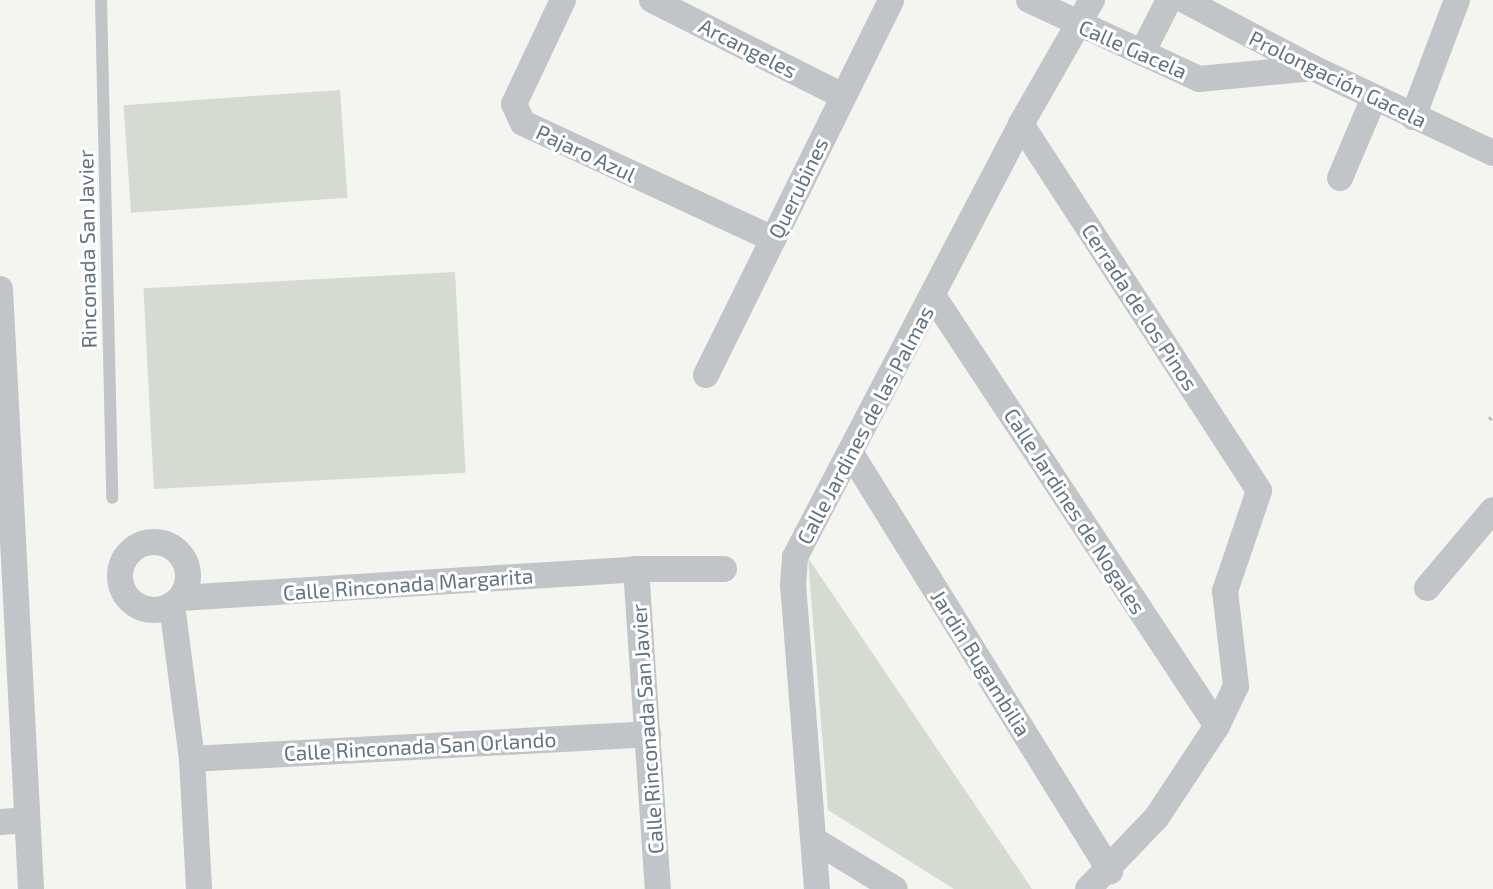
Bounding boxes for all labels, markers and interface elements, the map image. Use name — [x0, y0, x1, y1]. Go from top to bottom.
street label: Arcangeles — [695, 13, 801, 83]
street label: Calle Gacela — [1075, 14, 1191, 84]
street label: Prolongación Gacela — [1245, 25, 1431, 133]
street label: Pajaro Azul — [532, 119, 640, 187]
street label: Querubines — [763, 133, 833, 243]
street label: Rinconada San Javier — [73, 149, 101, 349]
street label: Cerrada de los Pinos — [1077, 219, 1203, 395]
street label: Calle Jardines de las Palmas — [791, 301, 939, 549]
street label: Calle Jardines de Nogales — [999, 403, 1151, 619]
street label: Calle Rinconada Margarita — [282, 563, 534, 605]
street label: Jardin Bugambilia — [926, 585, 1036, 741]
street label: Calle Rinconada San Javier — [626, 603, 668, 855]
street label: Calle Rinconada San Orlando — [283, 726, 557, 766]

